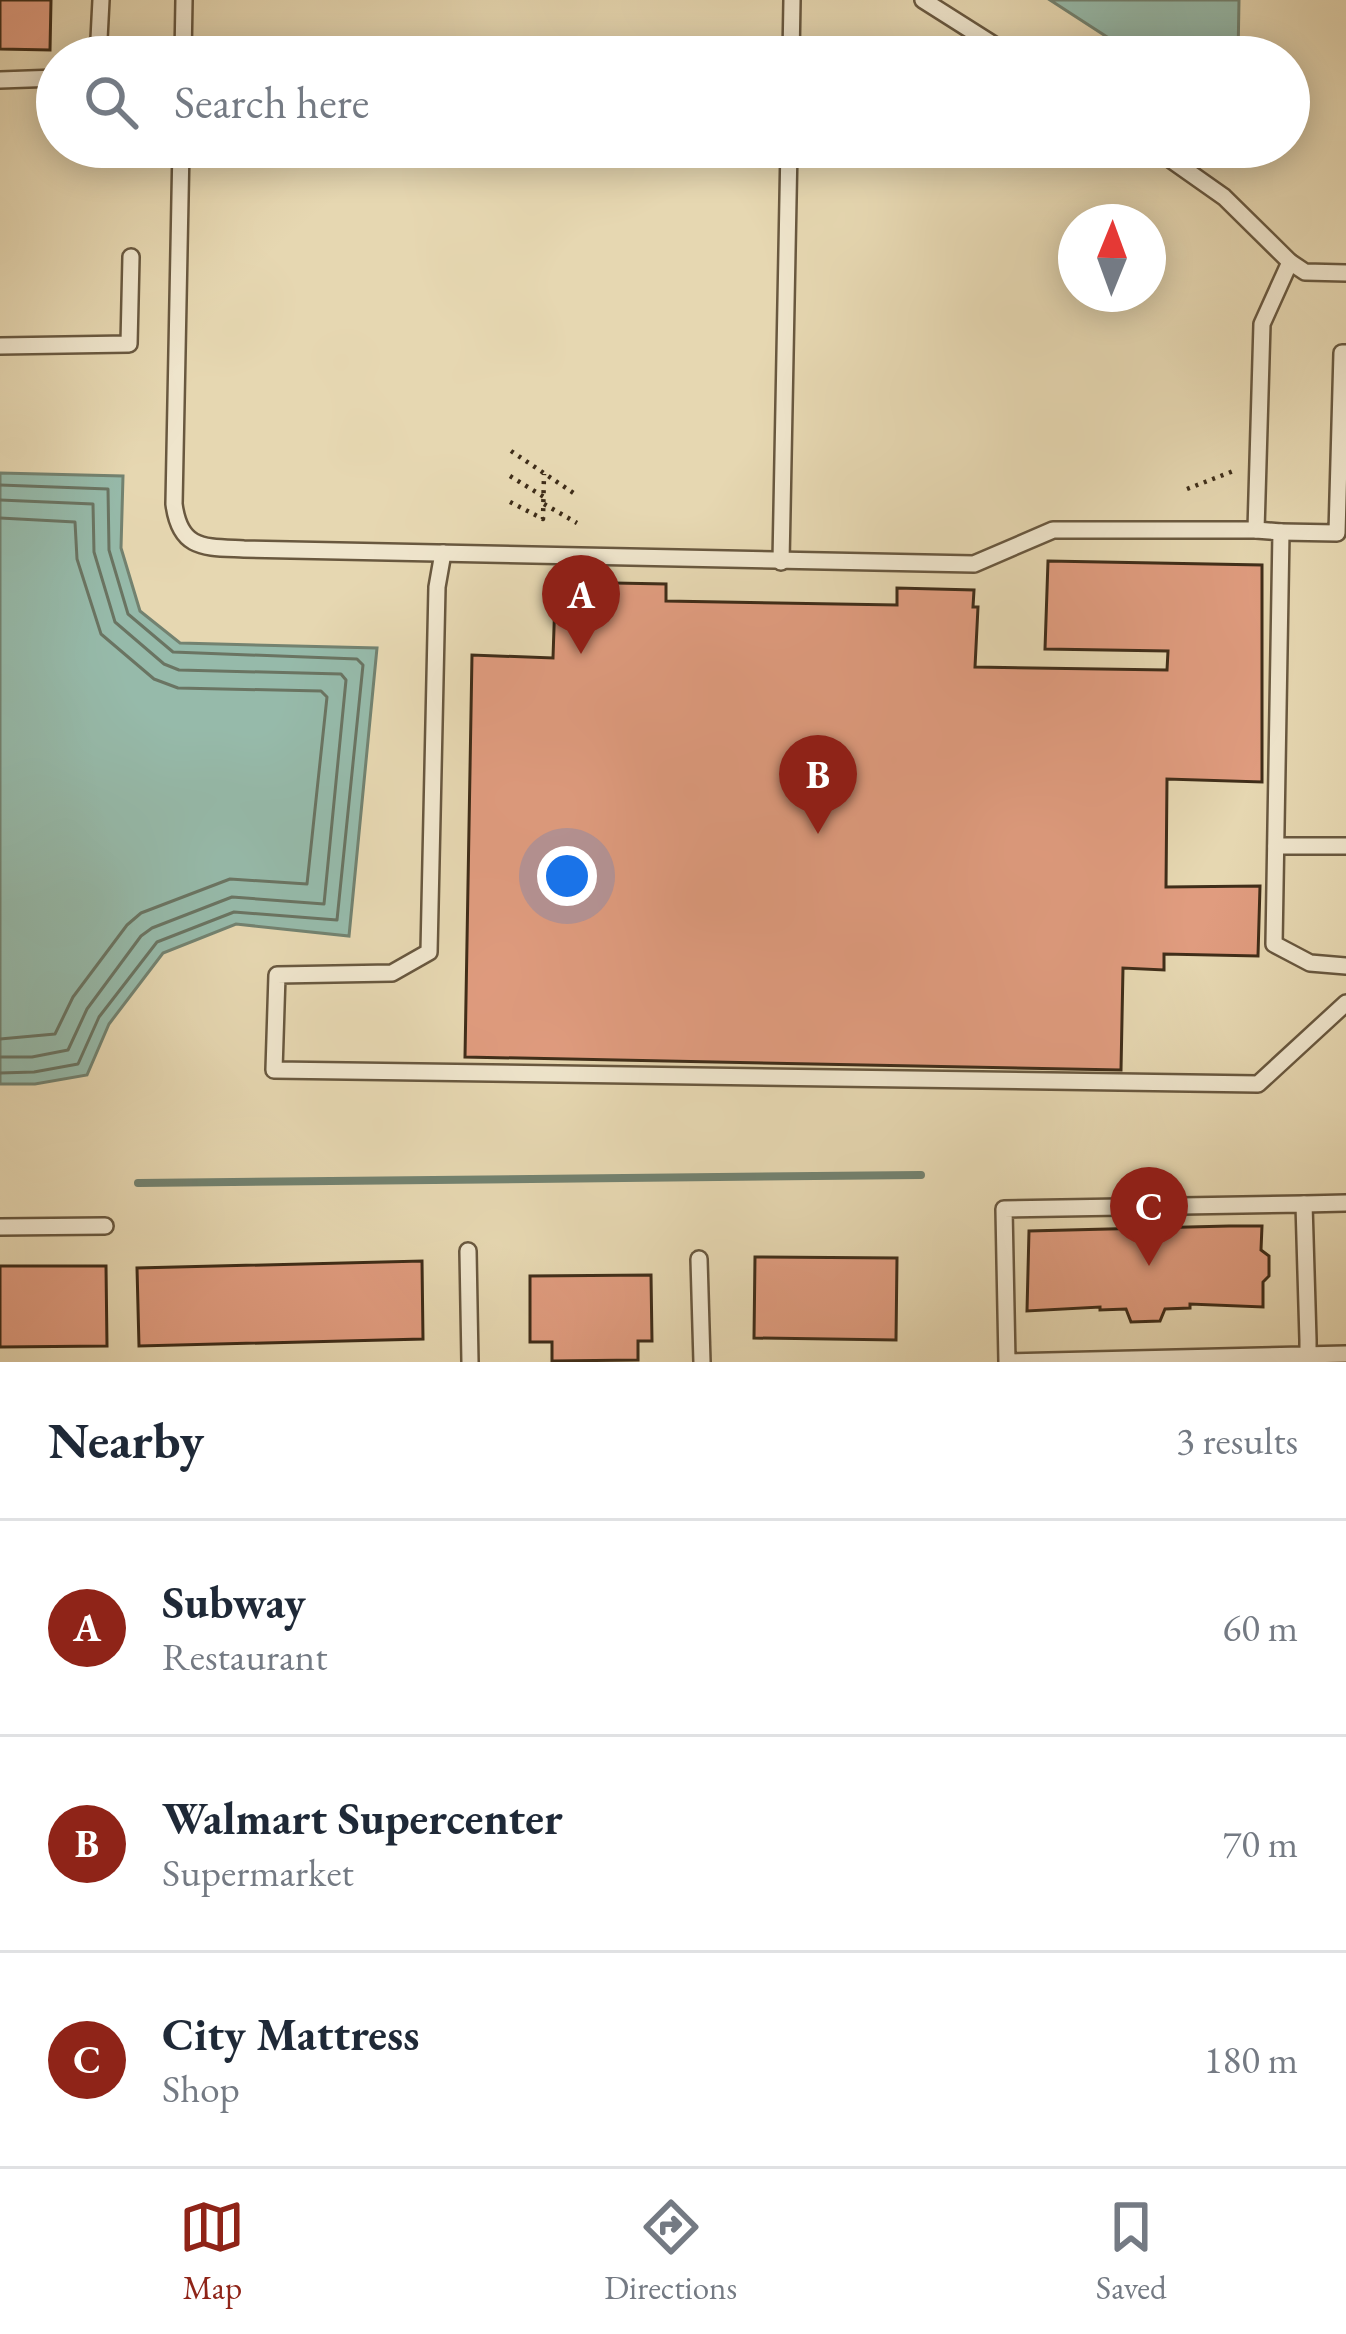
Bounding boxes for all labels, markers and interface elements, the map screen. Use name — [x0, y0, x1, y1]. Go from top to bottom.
search box — [36, 36, 1310, 168]
icon: search — [78, 69, 144, 135]
text: Search here — [174, 73, 369, 131]
north arrow — [1058, 204, 1166, 312]
pin: A — [542, 555, 620, 654]
pin: B — [779, 735, 857, 834]
your location — [537, 846, 597, 906]
pin: C — [1110, 1167, 1188, 1266]
text: Nearby — [48, 1407, 204, 1473]
text: 3 results — [1176, 1415, 1298, 1466]
text: Subway — [162, 1573, 306, 1631]
text: A — [73, 1602, 101, 1653]
text: 60 m — [1222, 1602, 1298, 1653]
text: Restaurant — [162, 1631, 327, 1682]
text: Walmart Supercenter — [162, 1789, 563, 1847]
text: B — [75, 1818, 99, 1869]
text: 70 m — [1222, 1818, 1298, 1869]
text: Supermarket — [162, 1847, 354, 1898]
text: City Mattress — [162, 2005, 419, 2063]
text: C — [73, 2034, 101, 2085]
text: 180 m — [1204, 2034, 1298, 2085]
text: Shop — [162, 2063, 240, 2114]
tab: Map — [179, 2194, 245, 2309]
tab: Directions — [604, 2194, 737, 2309]
tab: Saved — [1096, 2194, 1167, 2309]

